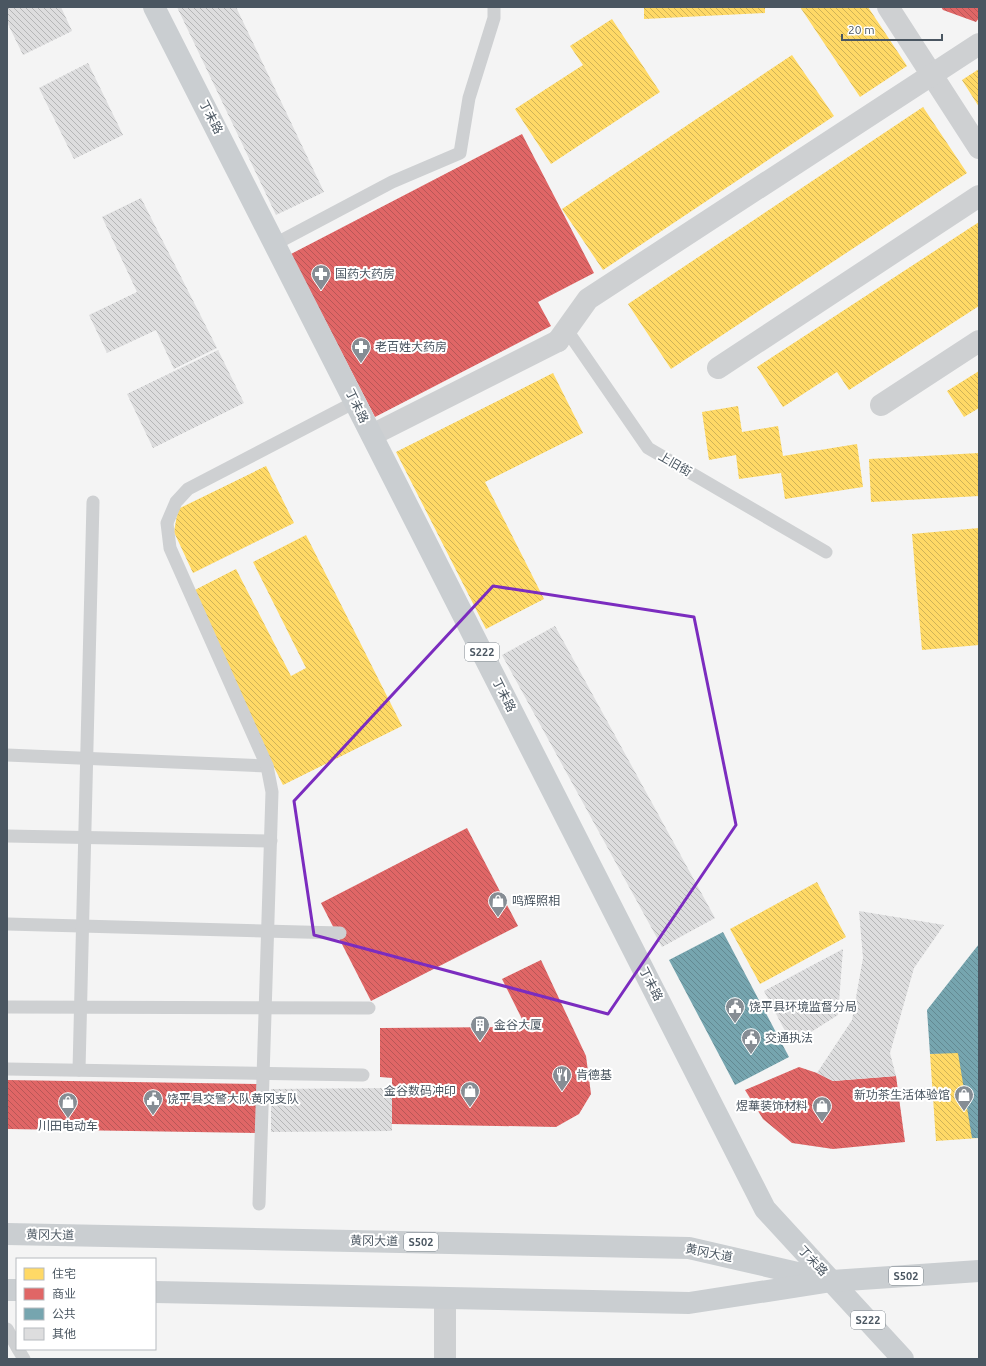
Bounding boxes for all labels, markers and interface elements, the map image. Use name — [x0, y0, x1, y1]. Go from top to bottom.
scale bar — [842, 16, 942, 42]
text: 20 m — [848, 23, 875, 36]
street label: 丁未路 — [197, 98, 225, 136]
pharmacy icon: 国药大药房 — [310, 263, 332, 291]
place label: 国药大药房 — [335, 267, 395, 280]
pharmacy icon: 老百姓大药房 — [350, 336, 372, 364]
place label: 老百姓大药房 — [375, 340, 447, 353]
street label: 丁未路 — [344, 387, 371, 425]
street label: 上旧街 — [656, 449, 694, 478]
road number: S222 — [465, 643, 499, 661]
street label: 丁未路 — [490, 676, 518, 714]
shop icon: 鸣辉照相 — [487, 890, 509, 918]
place label: 鸣辉照相 — [512, 894, 560, 907]
street label: 丁未路 — [637, 965, 665, 1003]
public building icon: 饶平县环境监督分局 — [724, 996, 746, 1024]
place label: 饶平县环境监督分局 — [749, 1000, 857, 1013]
building icon: 金谷大厦 — [469, 1014, 491, 1042]
place label: 金谷大厦 — [494, 1018, 542, 1031]
public building icon: 交通执法 — [740, 1027, 762, 1055]
place label: 交通执法 — [765, 1031, 813, 1044]
restaurant icon: 肯德基 — [551, 1064, 573, 1092]
place label: 肯德基 — [576, 1068, 612, 1081]
shop icon: 金谷数码冲印 — [459, 1080, 481, 1108]
place label: 金谷数码冲印 — [384, 1084, 456, 1097]
shop icon: 新功茶生活体验馆 — [953, 1084, 975, 1112]
public building icon: 饶平县交警大队黄冈支队 — [142, 1088, 164, 1116]
place label: 新功茶生活体验馆 — [854, 1088, 950, 1101]
shop icon: 川田电动车 — [57, 1091, 79, 1119]
place label: 饶平县交警大队黄冈支队 — [167, 1092, 299, 1105]
shop icon: 煜華装饰材料 — [811, 1095, 833, 1123]
place label: 煜華装饰材料 — [736, 1099, 808, 1112]
place label: 川田电动车 — [38, 1119, 98, 1132]
street label: 黄冈大道 — [26, 1228, 74, 1241]
road number: S502 — [404, 1233, 438, 1251]
street label: 黄冈大道 — [350, 1234, 398, 1247]
street label: 黄冈大道 — [684, 1242, 734, 1263]
street label: 丁未路 — [796, 1243, 830, 1278]
legend — [16, 1258, 156, 1350]
text: 住宅 — [52, 1267, 76, 1280]
road number: S502 — [889, 1267, 923, 1285]
text: 商业 — [52, 1287, 76, 1300]
text: 公共 — [52, 1307, 76, 1320]
road number: S222 — [851, 1311, 885, 1329]
text: 其他 — [52, 1327, 76, 1340]

